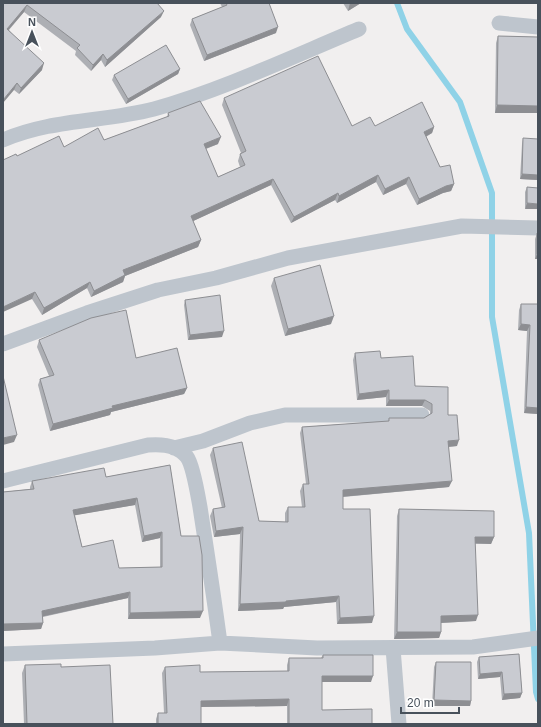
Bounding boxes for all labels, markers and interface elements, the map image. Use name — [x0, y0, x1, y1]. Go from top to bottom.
north arrow — [12, 12, 52, 52]
text: N — [28, 16, 36, 28]
scale bar — [401, 689, 459, 715]
text: 20 m — [407, 696, 434, 710]

